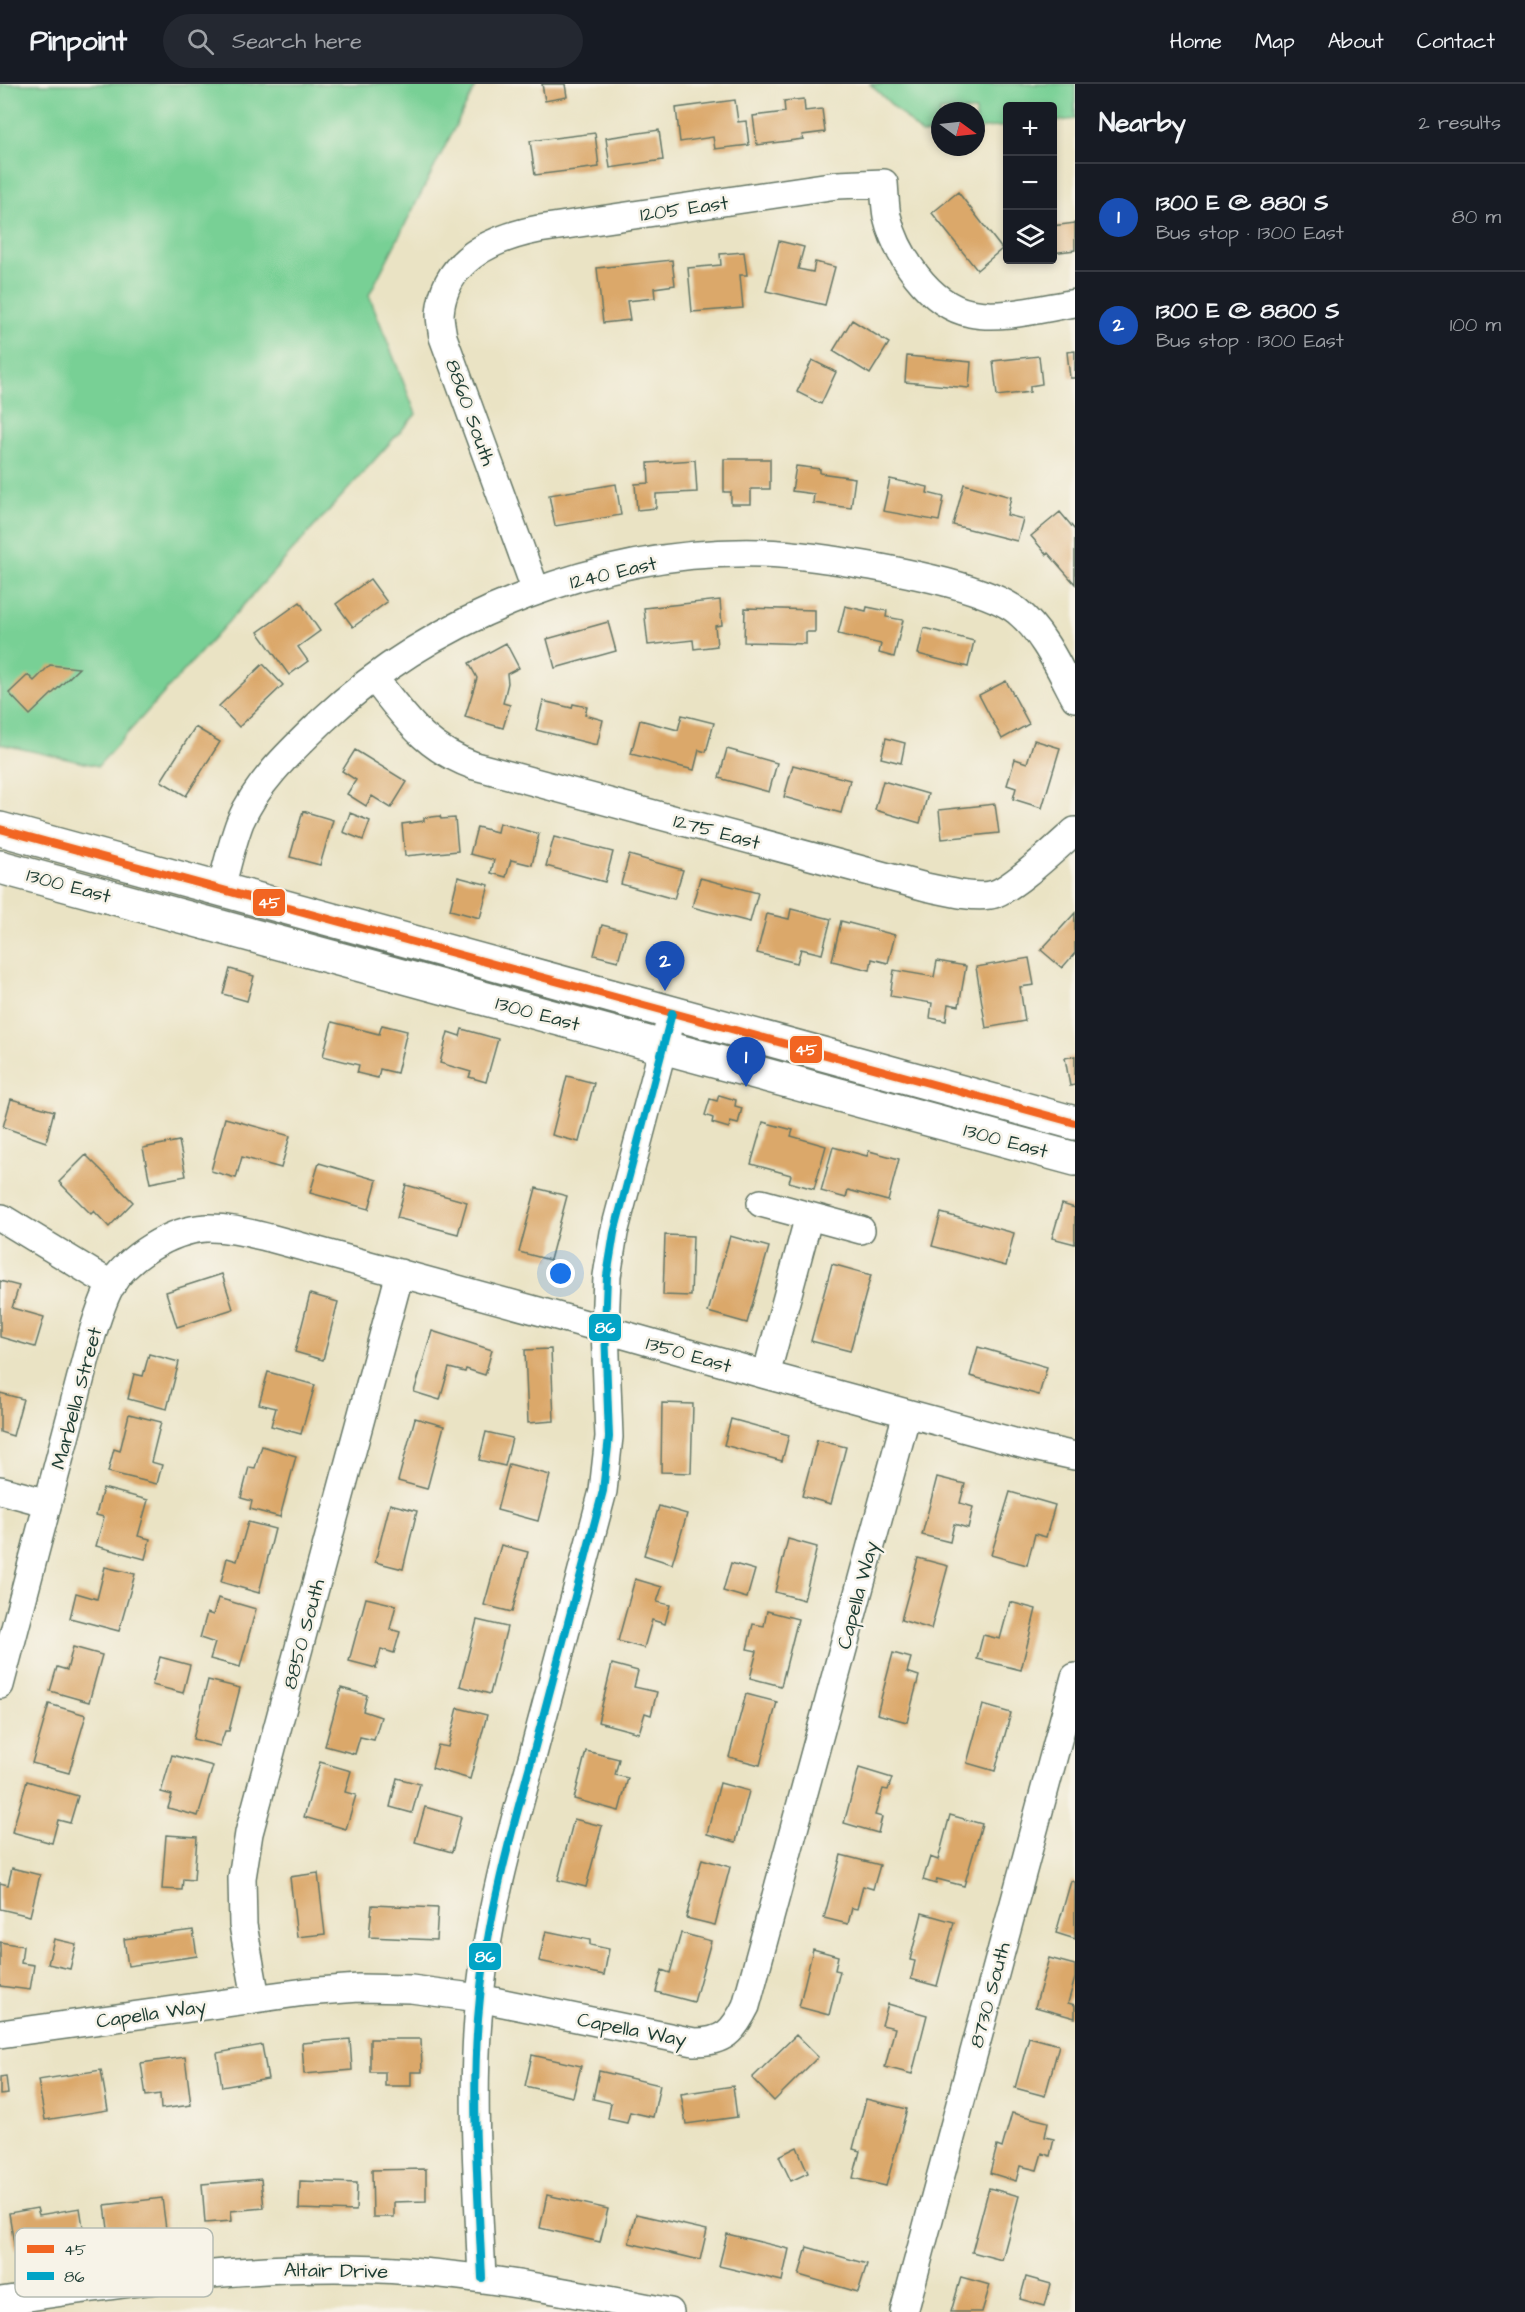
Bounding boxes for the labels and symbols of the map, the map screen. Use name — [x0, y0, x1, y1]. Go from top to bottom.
north arrow — [931, 102, 985, 156]
street label: 1205 East — [638, 189, 730, 229]
street label: 8860 South — [438, 355, 502, 470]
street label: 1240 East — [567, 549, 659, 597]
street label: 1275 East — [670, 807, 763, 857]
street label: 1300 East — [24, 861, 114, 911]
line badge: 45 — [252, 888, 286, 917]
text: 45 — [258, 892, 281, 914]
pin: 2 — [646, 942, 684, 991]
street label: 1300 East — [493, 989, 583, 1039]
line badge: 45 — [789, 1035, 823, 1064]
pin: 1 — [726, 1038, 766, 1087]
text: 45 — [795, 1039, 818, 1061]
street label: 1300 East — [961, 1116, 1051, 1166]
your location — [546, 1259, 575, 1288]
line badge: 86 — [588, 1313, 622, 1342]
text: 86 — [595, 1317, 615, 1339]
street label: Marbella Street — [45, 1324, 109, 1472]
street label: 1350 East — [643, 1329, 735, 1380]
street label: Capella Way — [830, 1538, 887, 1653]
street label: 8850 South — [276, 1576, 332, 1692]
street label: 8730 South — [962, 1939, 1018, 2051]
line badge: 86 — [468, 1942, 502, 1971]
text: 86 — [475, 1946, 495, 1968]
street label: Capella Way — [94, 1992, 208, 2037]
street label: Capella Way — [575, 2006, 689, 2055]
legend — [15, 2228, 213, 2297]
text: 45 — [64, 2239, 87, 2261]
street label: Altair Drive — [283, 2256, 389, 2286]
text: 86 — [64, 2266, 84, 2288]

